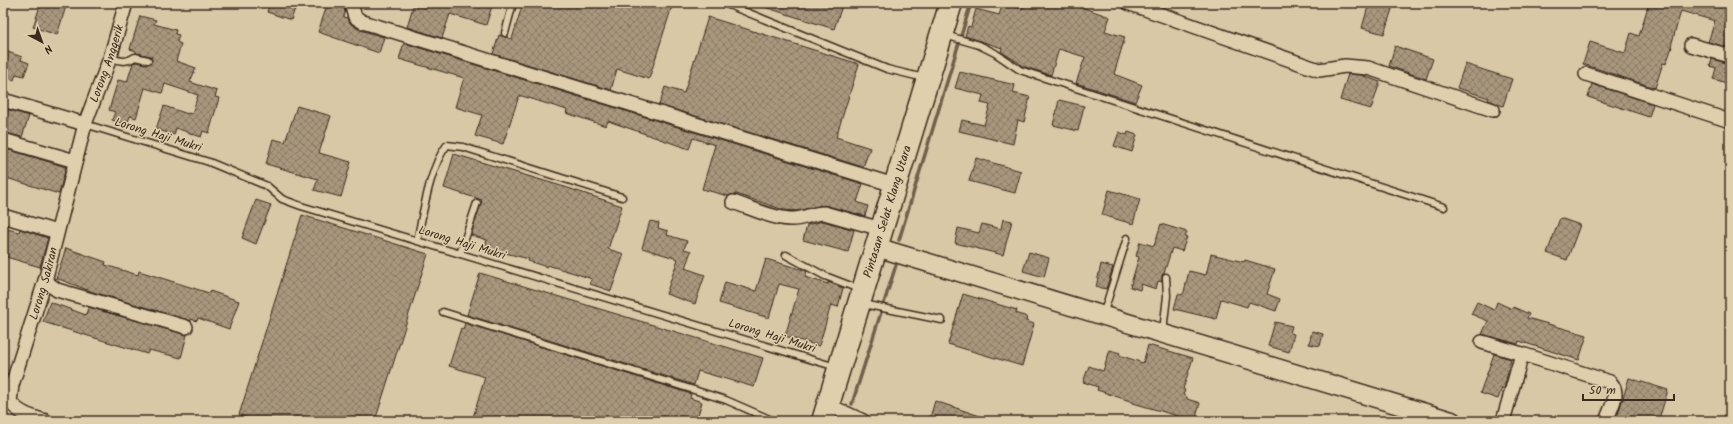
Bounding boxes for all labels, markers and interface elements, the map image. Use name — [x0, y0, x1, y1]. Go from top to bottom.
north arrow — [22, 22, 62, 62]
street label: Lorong Anggerik — [84, 22, 129, 105]
text: N — [39, 40, 56, 58]
street label: Lorong Haji Mukri — [112, 113, 205, 158]
street label: Pintasan Selat Klang Utara — [858, 143, 916, 280]
street label: Lorong Haji Mukri — [416, 221, 509, 266]
street label: Lorong Sakiran — [24, 245, 63, 322]
street label: Lorong Haji Mukri — [726, 314, 819, 359]
scale bar — [1583, 376, 1674, 402]
text: 50 m — [1589, 381, 1616, 400]

